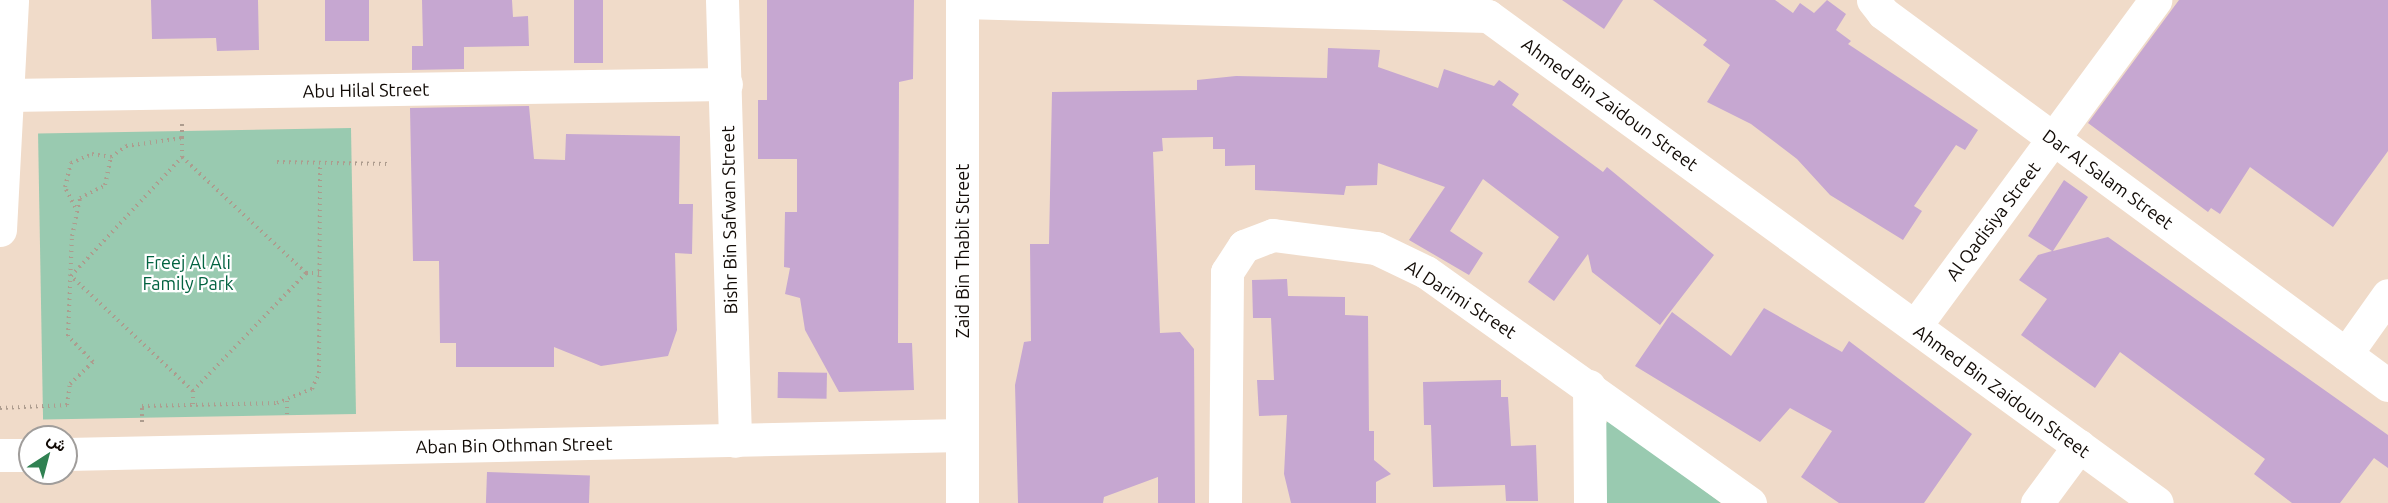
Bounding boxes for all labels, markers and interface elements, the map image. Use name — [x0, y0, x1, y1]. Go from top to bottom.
street label: Ahmed Bin Zaidoun Street — [1518, 33, 1702, 175]
street label: Abu Hilal Street — [302, 78, 430, 102]
street label: Dar Al Salam Street — [2039, 124, 2177, 234]
street label: Bishr Bin Safwan Street — [717, 125, 741, 315]
street label: Al Qadisiya Street — [1941, 157, 2045, 285]
street label: Zaid Bin Thabit Street — [951, 164, 973, 338]
park label: Freej Al Ali Family Park — [142, 252, 234, 294]
street label: Al Darimi Street — [1401, 255, 1521, 343]
street label: Ahmed Bin Zaidoun Street — [1910, 320, 2094, 462]
north arrow — [18, 425, 78, 485]
text: ش — [44, 429, 70, 455]
street label: Aban Bin Othman Street — [415, 432, 613, 458]

